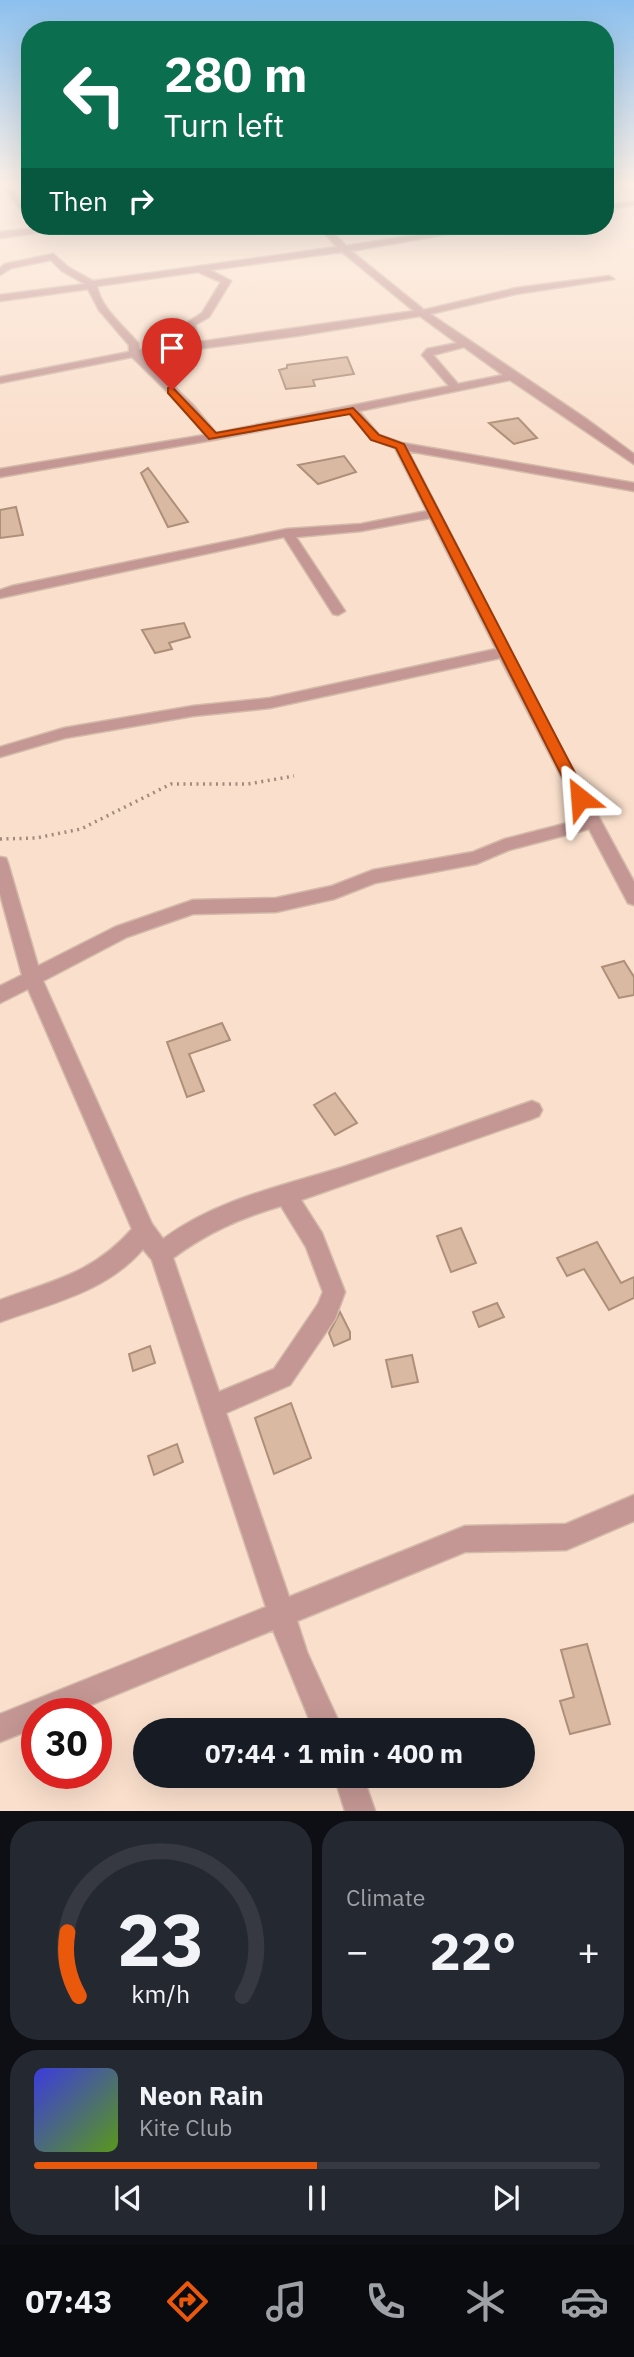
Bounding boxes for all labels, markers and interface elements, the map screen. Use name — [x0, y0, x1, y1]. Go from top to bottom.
text: 280 m — [164, 42, 308, 105]
icon: left — [49, 49, 140, 140]
text: Turn left — [164, 104, 284, 146]
icon: right — [122, 182, 160, 220]
text: Then — [49, 184, 108, 218]
pin — [142, 318, 202, 390]
icon: arrive — [153, 329, 191, 367]
position arrow — [543, 761, 617, 835]
speed limit sign: 30 — [21, 1698, 112, 1789]
text: 07:44 · 1 min · 400 m — [205, 1736, 463, 1770]
text: Climate — [346, 1882, 425, 1912]
text: 23 — [117, 1892, 205, 1987]
text: 22° — [430, 1917, 516, 1984]
text: − — [346, 1926, 369, 1975]
text: + — [577, 1926, 600, 1975]
text: km/h — [132, 1977, 190, 2010]
text: Neon Rain — [139, 2078, 264, 2112]
text: Kite Club — [139, 2112, 232, 2142]
icon: previous — [109, 2179, 147, 2217]
icon: pause — [298, 2179, 336, 2217]
icon: next — [487, 2179, 525, 2217]
icon: directions — [163, 2277, 212, 2326]
icon: music — [262, 2277, 311, 2326]
icon: phone — [361, 2277, 410, 2326]
icon: climate — [461, 2277, 510, 2326]
icon: car — [560, 2277, 609, 2326]
text: 07:43 — [25, 2280, 113, 2322]

